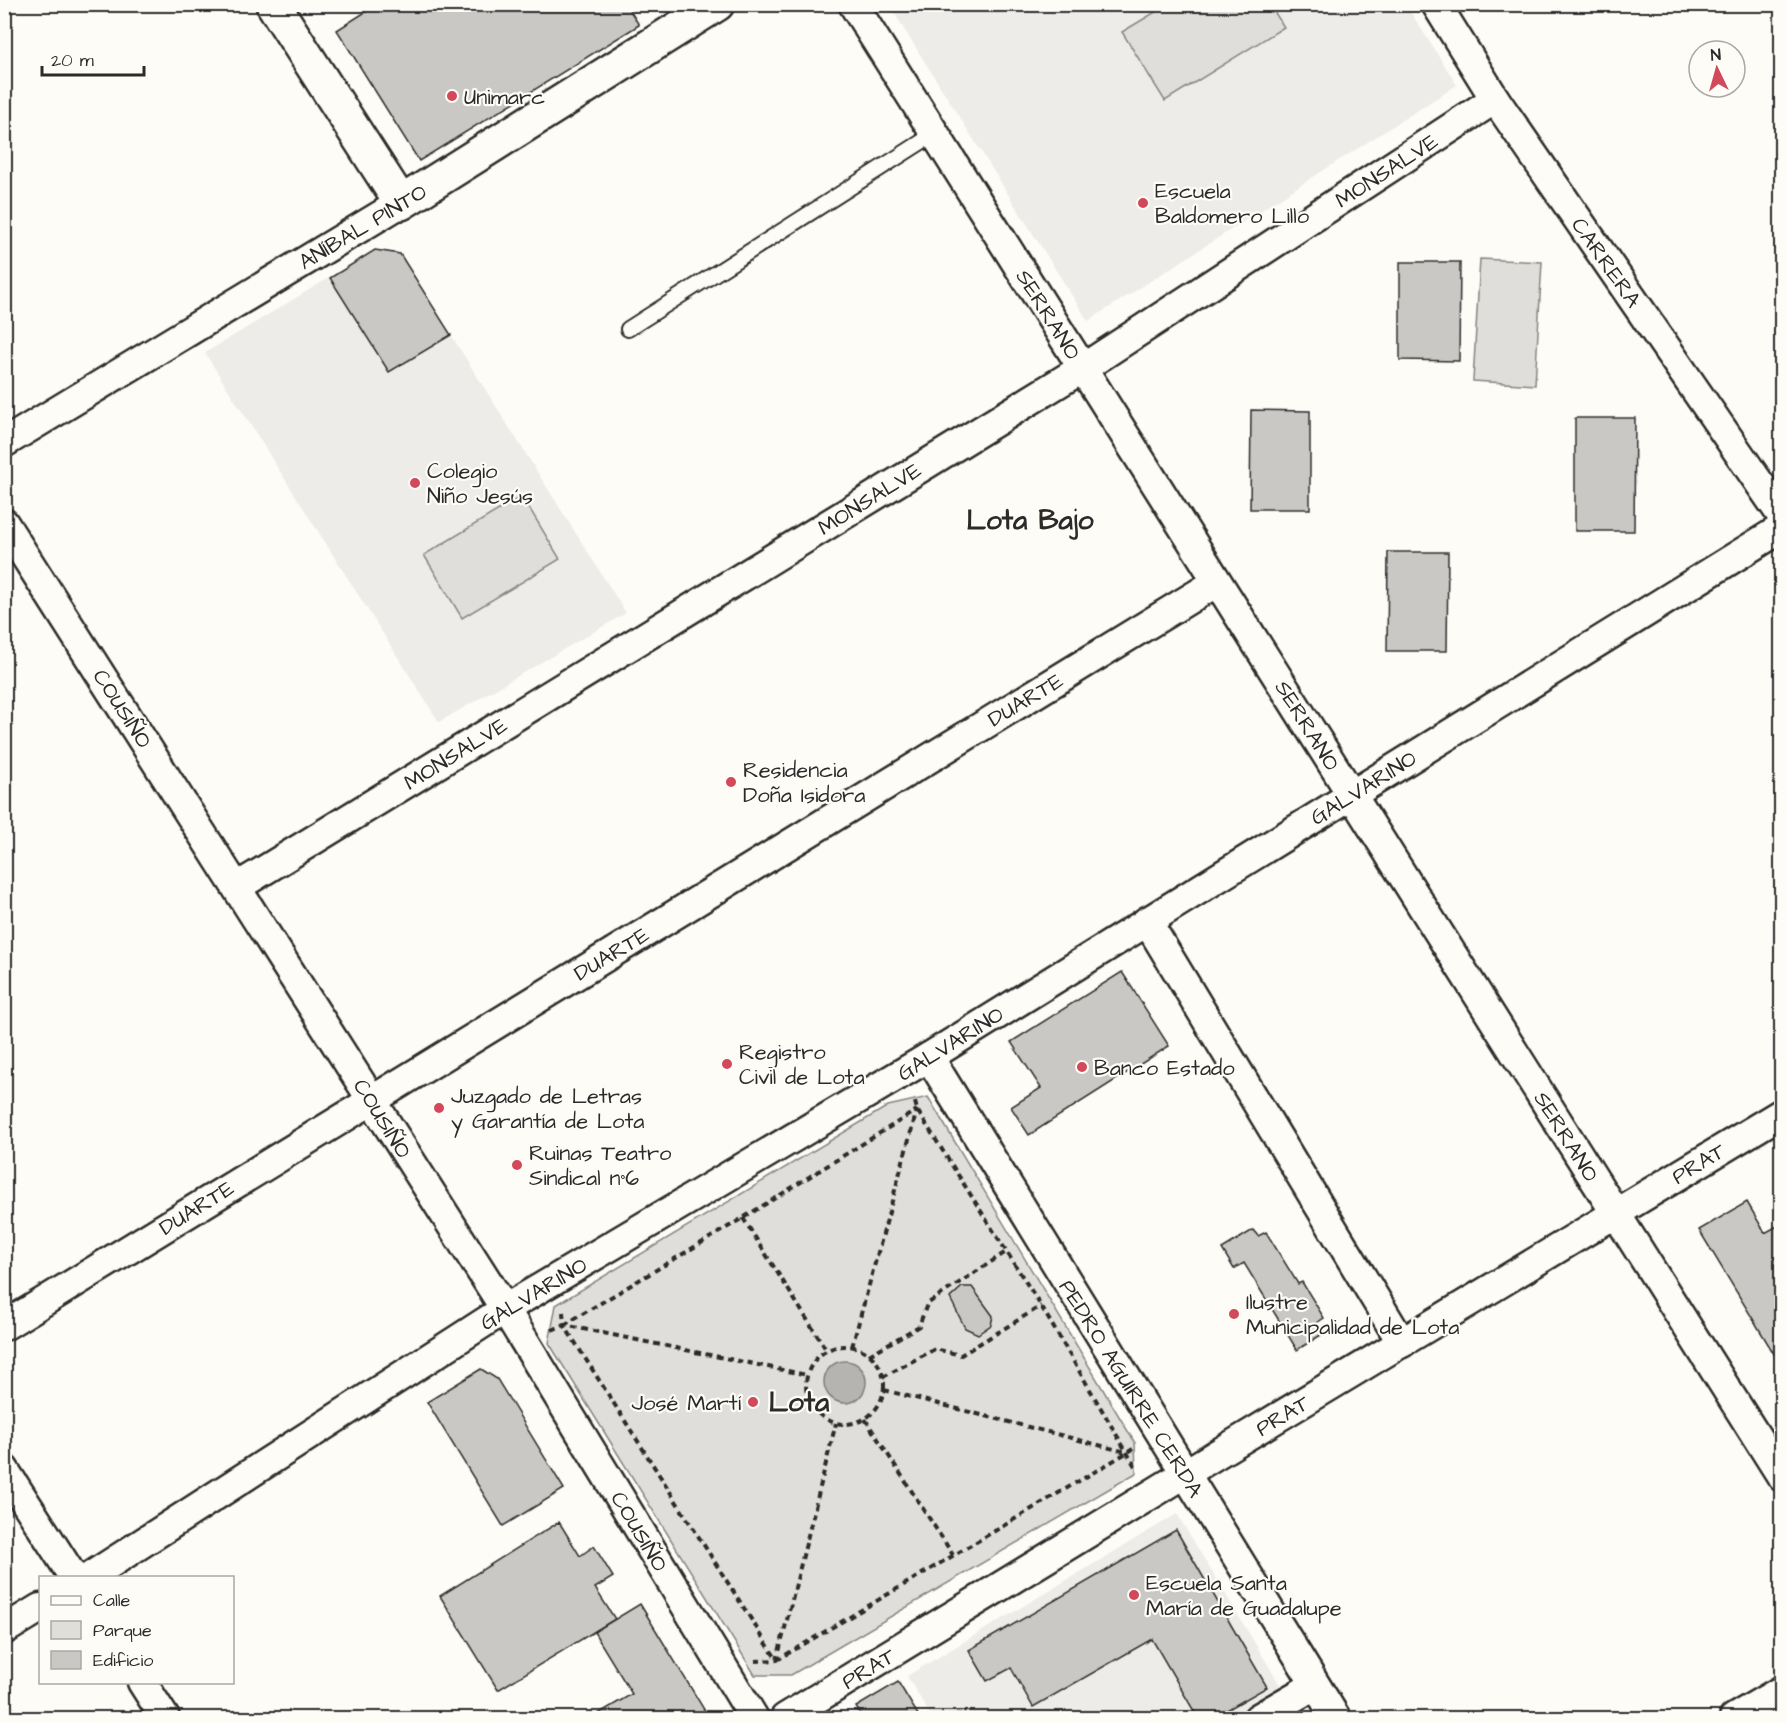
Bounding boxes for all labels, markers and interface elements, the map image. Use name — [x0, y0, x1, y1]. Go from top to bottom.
scale bar — [42, 39, 144, 77]
north arrow — [1687, 39, 1747, 99]
text: N — [1710, 44, 1722, 66]
text: 20 m — [51, 48, 94, 73]
place label: Unimarc — [464, 82, 545, 113]
marker: Unimarc — [445, 89, 459, 103]
street label: MONSALVE — [1329, 126, 1444, 216]
place label: Escuela Baldomero Lillo — [1155, 176, 1310, 232]
street label: ANÍBAL PINTO — [293, 177, 433, 278]
marker: Escuela Baldomero Lillo — [1136, 196, 1150, 210]
street label: CARRERA — [1563, 211, 1648, 314]
street label: SERRANO — [1008, 264, 1088, 366]
street label: MONSALVE — [812, 455, 928, 543]
place label: Colegio Niño Jesús — [427, 456, 533, 512]
marker: Colegio Niño Jesús — [408, 476, 422, 490]
district label: Lota Bajo — [967, 501, 1094, 540]
street label: COUSIÑO — [85, 663, 159, 755]
street label: DUARTE — [982, 666, 1069, 735]
street label: SERRANO — [1267, 675, 1347, 777]
street label: MONSALVE — [398, 710, 514, 798]
street label: GALVARINO — [1305, 743, 1423, 833]
place label: Residencia Doña Isidora — [743, 755, 865, 811]
marker: Residencia Doña Isidora — [724, 775, 738, 789]
street label: DUARTE — [568, 920, 655, 989]
street label: GALVARINO — [892, 999, 1010, 1089]
place label: Registro Civil de Lota — [739, 1037, 865, 1093]
place label: Banco Estado — [1094, 1053, 1235, 1084]
marker: Registro Civil de Lota — [720, 1057, 734, 1071]
marker: Banco Estado — [1075, 1060, 1089, 1074]
street label: COUSIÑO — [345, 1073, 419, 1165]
place label: Juzgado de Letras y Garantía de Lota — [451, 1081, 645, 1138]
street label: SERRANO — [1526, 1086, 1606, 1188]
marker: Juzgado de Letras y Garantía de Lota — [432, 1101, 446, 1115]
street label: PRAT — [1666, 1136, 1732, 1192]
place label: Ruinas Teatro Sindical n°6 — [529, 1138, 672, 1194]
marker: Ruinas Teatro Sindical n°6 — [510, 1158, 524, 1172]
street label: DUARTE — [153, 1173, 240, 1243]
street label: GALVARINO — [474, 1250, 593, 1338]
street label: PEDRO AGUIRRE CERDA — [1051, 1274, 1210, 1504]
place label: Ilustre Municipalidad de Lota — [1246, 1287, 1459, 1343]
marker: Ilustre Municipalidad de Lota — [1227, 1307, 1241, 1321]
district label: Lota — [769, 1383, 830, 1422]
place label: José Martí — [631, 1388, 742, 1419]
street label: PRAT — [1250, 1388, 1316, 1444]
marker: José Martí — [746, 1395, 760, 1409]
street label: COUSIÑO — [603, 1486, 675, 1578]
place label: Escuela Santa María de Guadalupe — [1146, 1568, 1342, 1624]
legend — [39, 1576, 234, 1684]
text: Calle — [93, 1588, 131, 1613]
marker: Escuela Santa María de Guadalupe — [1127, 1588, 1141, 1602]
text: Parque — [93, 1618, 152, 1643]
street label: PRAT — [836, 1641, 902, 1697]
text: Edificio — [93, 1648, 153, 1673]

